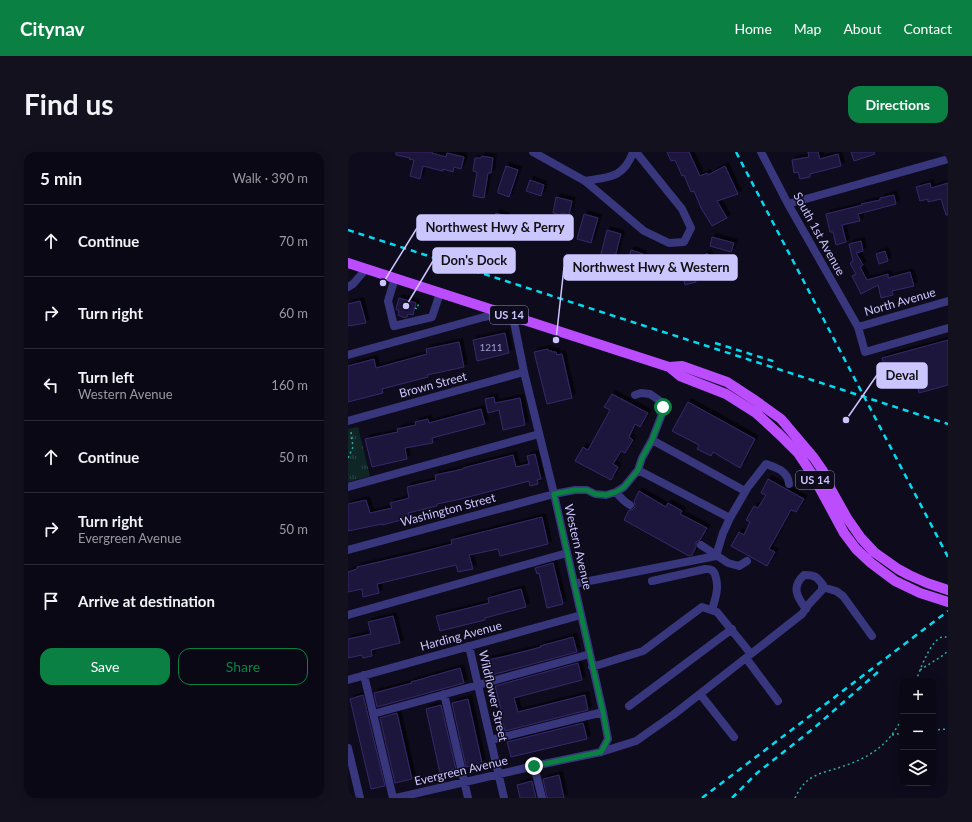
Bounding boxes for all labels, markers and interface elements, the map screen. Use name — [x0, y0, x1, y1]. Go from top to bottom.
text: Citynav — [20, 17, 85, 40]
text: Home — [734, 20, 772, 37]
text: Map — [794, 20, 821, 37]
text: About — [843, 20, 881, 37]
text: Contact — [903, 20, 952, 37]
button: Directions — [848, 86, 948, 123]
text: Find us — [24, 87, 114, 121]
text: 5 min — [40, 168, 82, 189]
text: Walk · 390 m — [232, 170, 308, 186]
street label: South 1st Avenue — [790, 189, 849, 278]
callout: Northwest Hwy & Perry — [417, 215, 573, 240]
text: Northwest Hwy & Perry — [425, 219, 565, 235]
icon: ahead — [40, 230, 62, 252]
text: Continue — [78, 232, 139, 250]
text: 70 m — [279, 233, 308, 249]
callout: Don's Dock — [433, 248, 515, 273]
text: Don's Dock — [441, 252, 507, 268]
callout: Northwest Hwy & Western — [564, 255, 737, 280]
text: Northwest Hwy & Western — [572, 259, 730, 275]
street label: North Avenue — [862, 284, 937, 319]
icon: right — [40, 302, 62, 324]
text: Turn right — [78, 304, 143, 322]
text: 60 m — [279, 305, 308, 321]
road number: US 14 — [490, 306, 528, 324]
house number: 1211 — [479, 341, 503, 353]
callout: Deval — [877, 363, 927, 388]
text: Deval — [885, 367, 919, 383]
text: Turn left — [78, 368, 134, 386]
street label: Brown Street — [397, 368, 469, 401]
icon: left — [40, 374, 62, 396]
text: 160 m — [271, 377, 308, 393]
text: Western Avenue — [78, 386, 173, 402]
route start — [654, 398, 672, 416]
icon: ahead — [40, 446, 62, 468]
text: Continue — [78, 448, 139, 466]
text: 50 m — [279, 449, 308, 465]
road number: US 14 — [796, 471, 834, 489]
street label: Washington Street — [399, 489, 498, 529]
street label: Western Avenue — [561, 503, 596, 591]
text: Turn right — [78, 512, 143, 530]
icon: right — [40, 518, 62, 540]
text: 50 m — [279, 521, 308, 537]
text: Evergreen Avenue — [78, 530, 181, 546]
icon: arrive — [40, 590, 62, 612]
text: Arrive at destination — [78, 592, 215, 610]
street label: Harding Avenue — [418, 617, 503, 654]
button: Save — [40, 648, 170, 685]
button: Share — [178, 648, 308, 685]
street label: Wildflower Street — [476, 649, 511, 744]
map controls — [900, 678, 936, 786]
button: + — [900, 678, 936, 714]
button: − — [900, 714, 936, 750]
button: layers — [900, 750, 936, 786]
street label: Evergreen Avenue — [413, 752, 509, 789]
route end — [525, 757, 543, 775]

